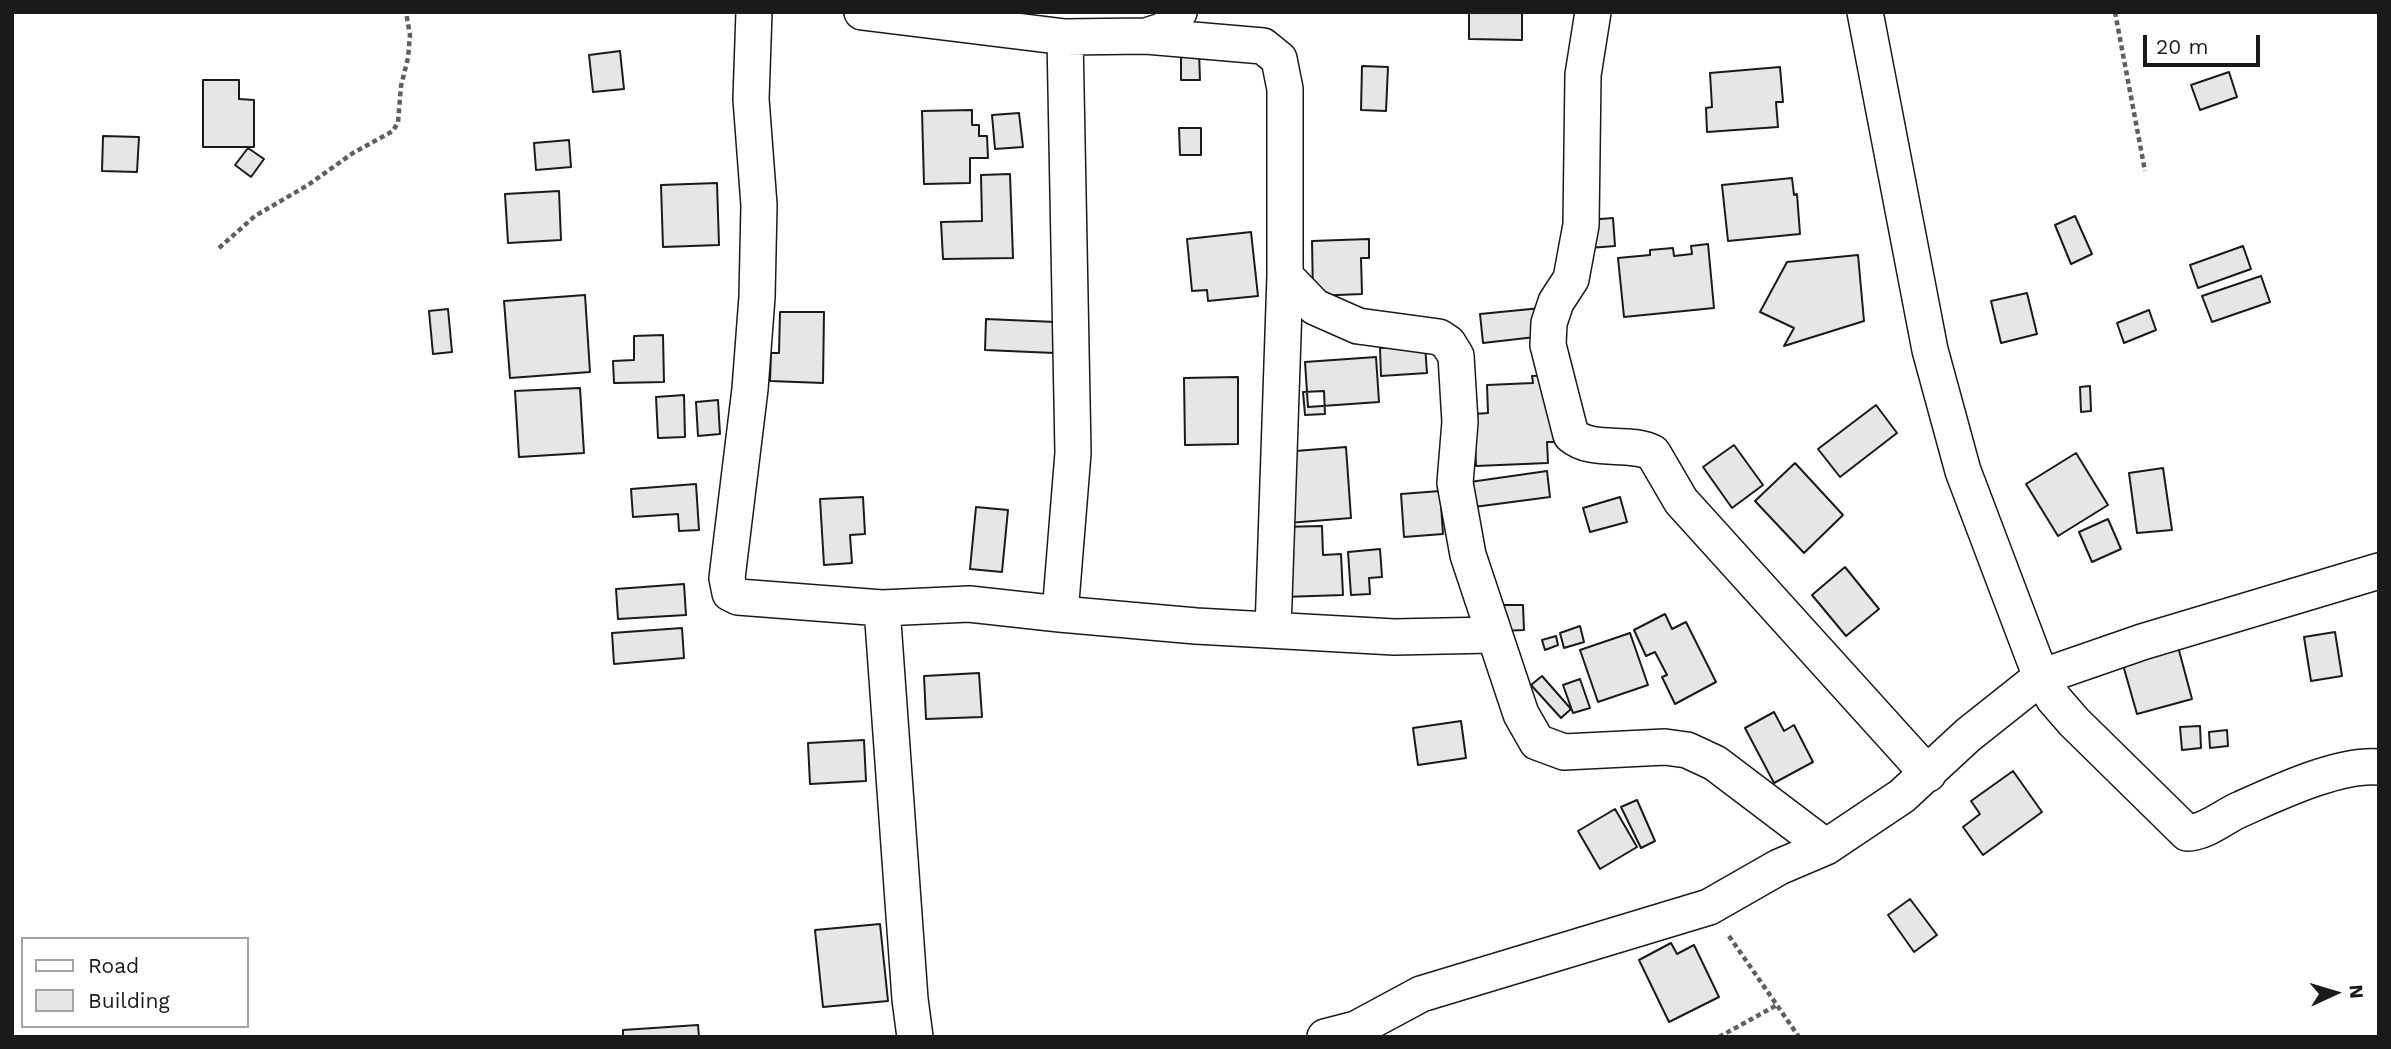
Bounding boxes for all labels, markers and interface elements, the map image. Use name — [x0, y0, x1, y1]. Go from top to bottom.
scale bar — [2146, 21, 2263, 65]
text: 20 m — [2156, 34, 2208, 59]
legend — [21, 937, 248, 1028]
text: Road — [88, 953, 139, 978]
north arrow — [2300, 958, 2370, 1028]
text: N — [2344, 984, 2368, 999]
text: Building — [88, 988, 170, 1013]

